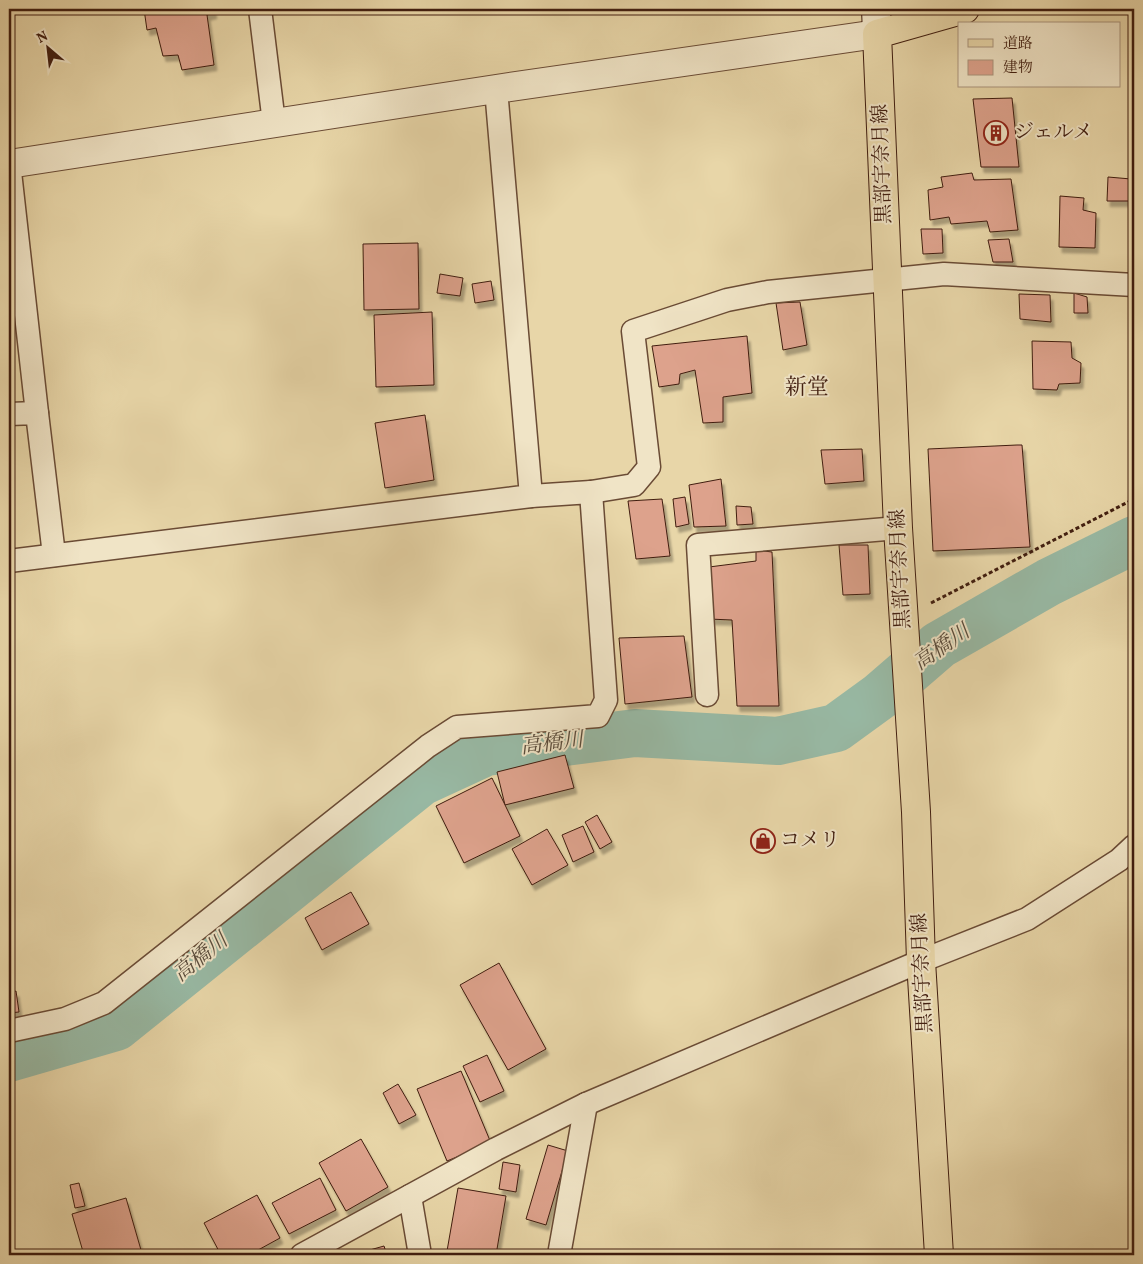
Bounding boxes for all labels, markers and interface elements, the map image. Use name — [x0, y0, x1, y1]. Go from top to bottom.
north arrow — [22, 22, 72, 72]
legend — [958, 22, 1120, 88]
text: N — [34, 27, 52, 49]
text: 道路 — [1003, 34, 1033, 55]
text: 建物 — [1003, 58, 1033, 79]
street label: 黒部宇奈月線 — [867, 104, 899, 224]
place label: ジェルメ — [1014, 119, 1093, 147]
building icon: ジェルメ — [983, 120, 1009, 146]
district label: 新堂 — [785, 373, 829, 404]
street label: 黒部宇奈月線 — [884, 508, 918, 630]
water label: 高橋川 — [908, 617, 978, 678]
water label: 高橋川 — [519, 726, 587, 762]
place label: コメリ — [780, 827, 840, 855]
shop icon: コメリ — [750, 828, 776, 854]
street label: 黒部宇奈月線 — [906, 912, 940, 1034]
water label: 高橋川 — [167, 926, 236, 989]

